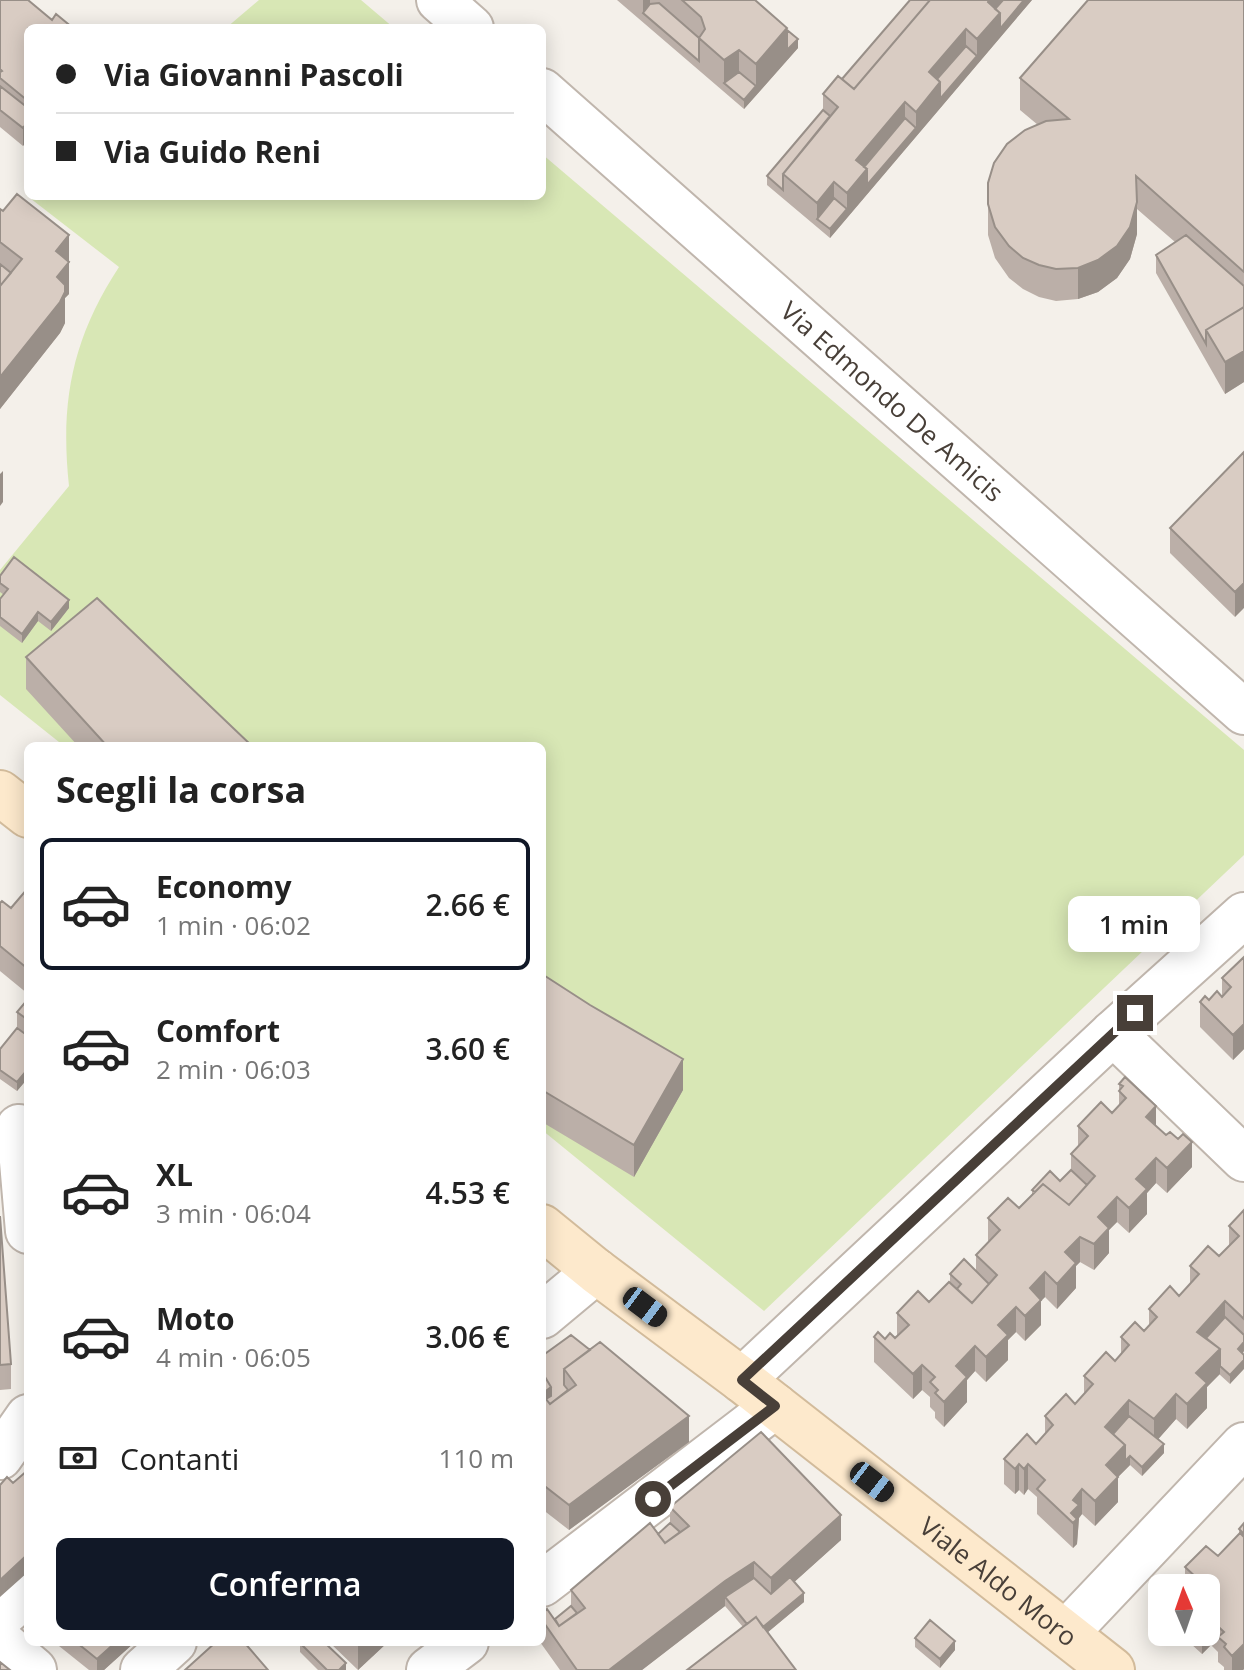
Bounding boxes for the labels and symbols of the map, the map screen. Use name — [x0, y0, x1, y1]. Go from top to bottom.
street label: Via Edmondo De Amicis — [773, 293, 1012, 509]
callout: 1 min — [1069, 897, 1201, 953]
route end — [1117, 995, 1153, 1031]
car — [619, 1283, 671, 1331]
car — [846, 1458, 898, 1506]
route start — [635, 1481, 671, 1517]
street label: Viale Aldo Moro — [912, 1508, 1085, 1654]
north arrow — [1148, 1574, 1220, 1646]

